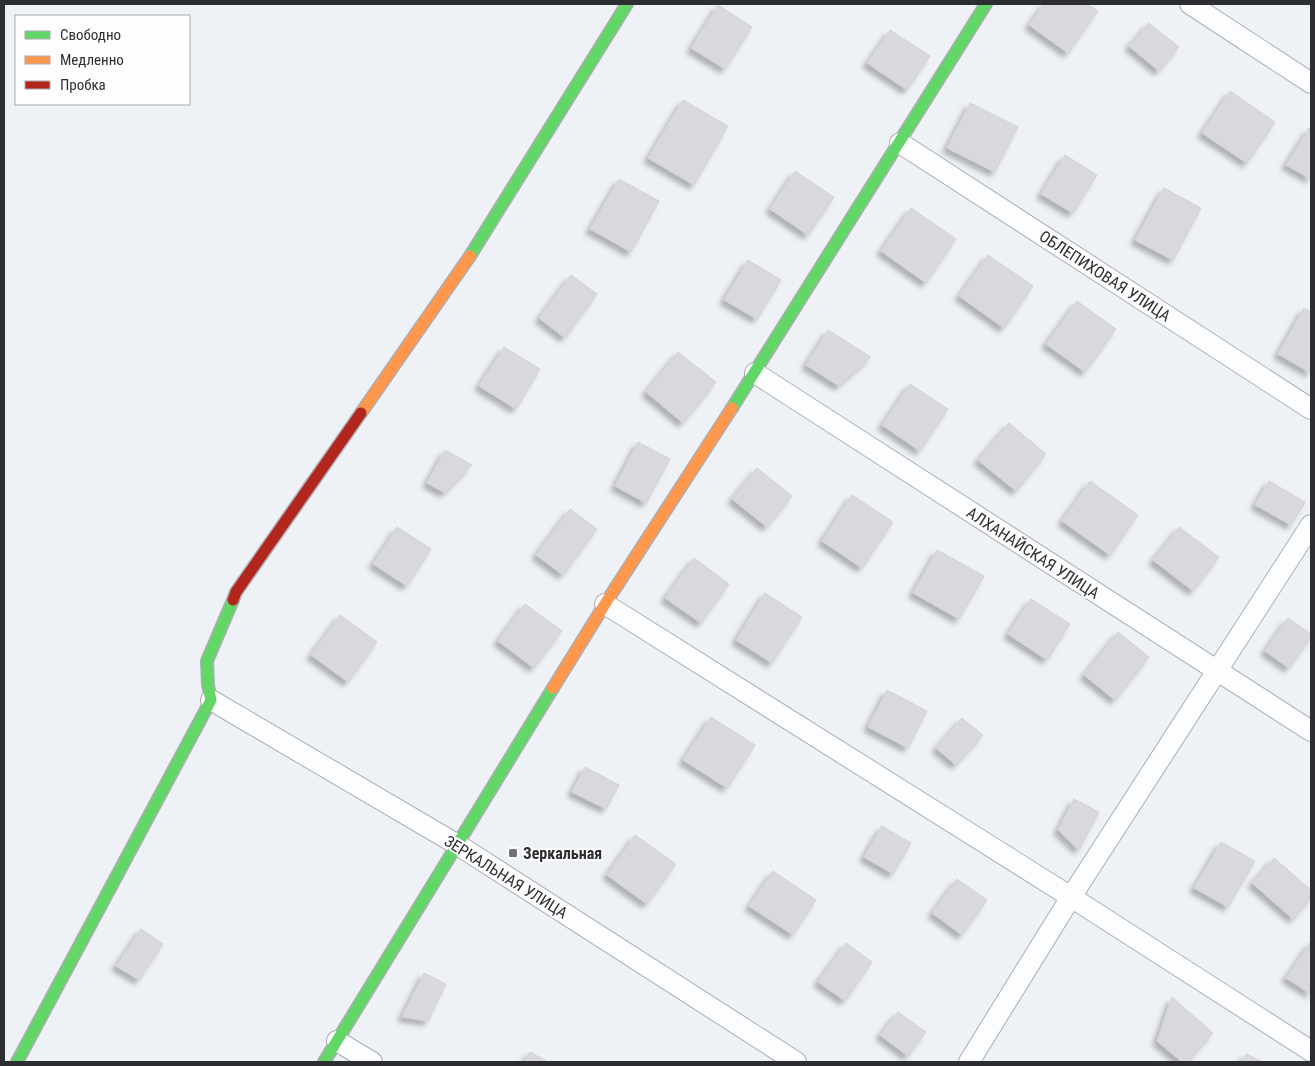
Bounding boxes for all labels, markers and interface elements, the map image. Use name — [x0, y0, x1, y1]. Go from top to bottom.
legend — [15, 15, 190, 105]
text: Свободно — [60, 26, 121, 44]
text: Медленно — [60, 51, 124, 69]
text: Пробка — [60, 76, 106, 94]
street label: ОБЛЕПИХОВАЯ УЛИЦА — [1036, 226, 1174, 326]
street label: АЛХАНАЙСКАЯ УЛИЦА — [963, 503, 1103, 603]
street label: ЗЕРКАЛЬНАЯ УЛИЦА — [441, 831, 571, 923]
place label: Зеркальная — [523, 844, 602, 863]
marker: Зеркальная — [507, 847, 519, 859]

